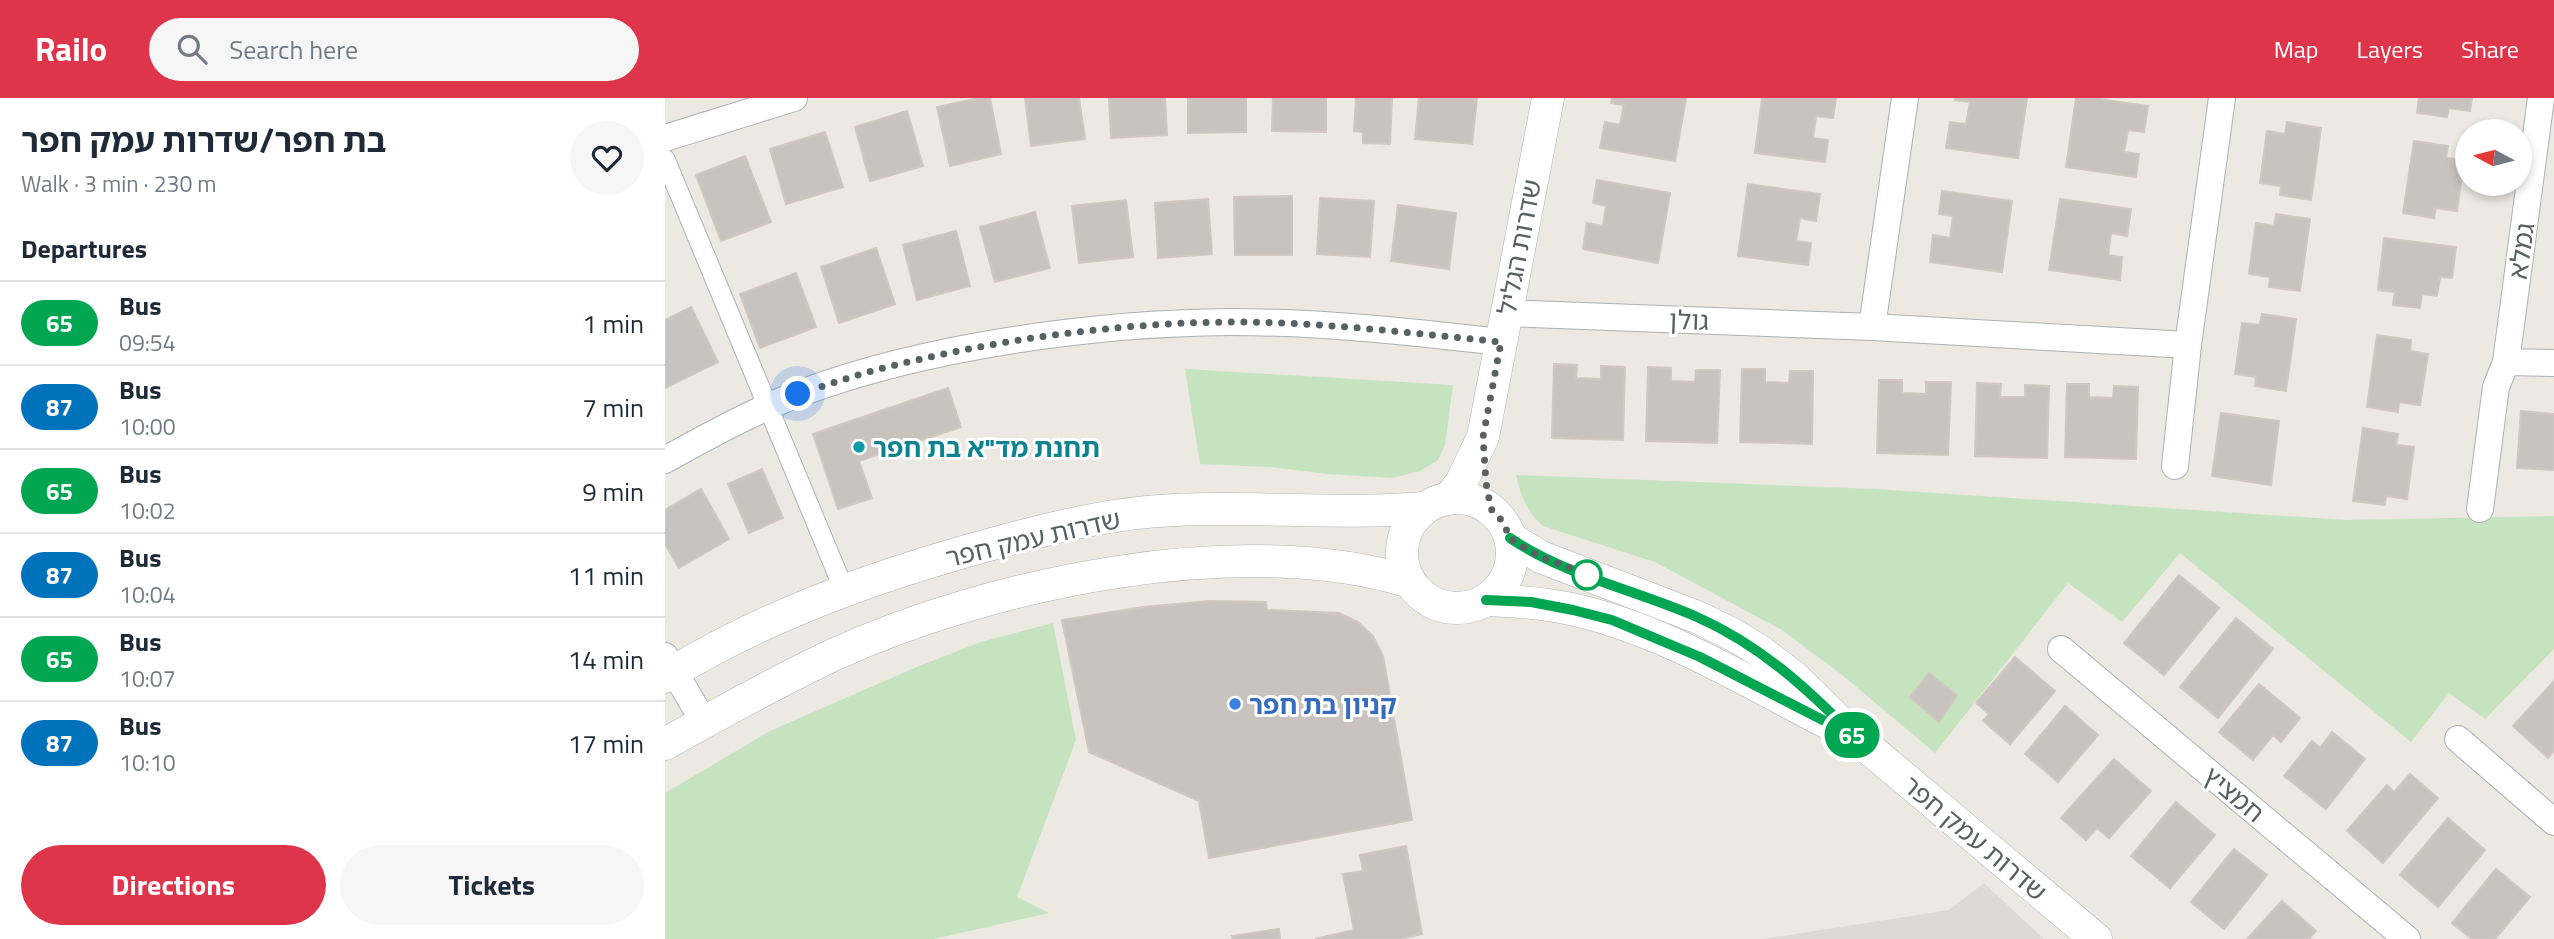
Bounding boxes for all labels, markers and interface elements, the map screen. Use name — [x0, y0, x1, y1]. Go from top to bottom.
search box — [149, 18, 639, 81]
text: Railo — [35, 24, 107, 74]
icon: search — [173, 30, 211, 68]
text: Search here — [229, 30, 358, 69]
text: Map — [2274, 31, 2319, 67]
text: Layers — [2357, 31, 2423, 67]
text: Share — [2461, 31, 2519, 67]
text: בת חפר/שדרות עמק חפר — [21, 115, 386, 165]
north arrow — [2455, 119, 2532, 196]
map controls — [2455, 119, 2532, 196]
button: heart — [570, 121, 644, 195]
text: Walk · 3 min · 230 m — [21, 166, 217, 201]
street label: שדרות הגליל — [1487, 176, 1551, 318]
street label: גמלא — [2498, 220, 2544, 282]
text: Departures — [21, 229, 147, 268]
text: Bus — [119, 286, 161, 325]
street label: גולן — [1668, 300, 1710, 340]
text: 1 min — [582, 304, 644, 343]
text: 65 — [46, 305, 73, 341]
text: 09:54 — [119, 325, 176, 360]
text: Bus — [119, 370, 161, 409]
your location — [780, 376, 815, 411]
text: 7 min — [582, 388, 644, 427]
text: 87 — [46, 389, 73, 425]
text: 10:00 — [119, 409, 176, 444]
place label: תחנת מד"א בת חפר — [873, 428, 1100, 467]
marker: תחנת מד"א בת חפר — [851, 439, 867, 455]
text: Bus — [119, 454, 161, 493]
text: 9 min — [582, 472, 644, 511]
text: 65 — [46, 473, 73, 509]
text: 10:02 — [119, 493, 176, 528]
street label: שדרות עמק חפר — [942, 499, 1124, 577]
text: Bus — [119, 538, 161, 577]
text: 11 min — [568, 556, 644, 595]
text: 87 — [46, 557, 73, 593]
unlabelled marker — [1572, 560, 1602, 590]
text: 10:04 — [119, 577, 176, 612]
text: Bus — [119, 622, 161, 661]
text: 14 min — [568, 640, 644, 679]
text: 65 — [46, 641, 73, 677]
text: 10:07 — [119, 661, 176, 696]
place label: קניון בת חפר — [1249, 685, 1397, 724]
marker: קניון בת חפר — [1227, 696, 1243, 712]
text: Bus — [119, 706, 161, 745]
line badge: 65 — [1821, 712, 1883, 758]
text: 65 — [1839, 717, 1865, 753]
text: 17 min — [568, 724, 644, 763]
text: 87 — [46, 725, 73, 761]
text: 10:10 — [119, 745, 176, 780]
street label: חמציץ — [2195, 757, 2273, 831]
street label: שדרות עמק חפר — [1894, 766, 2056, 910]
button: Directions — [21, 845, 326, 925]
button: Tickets — [340, 845, 644, 925]

